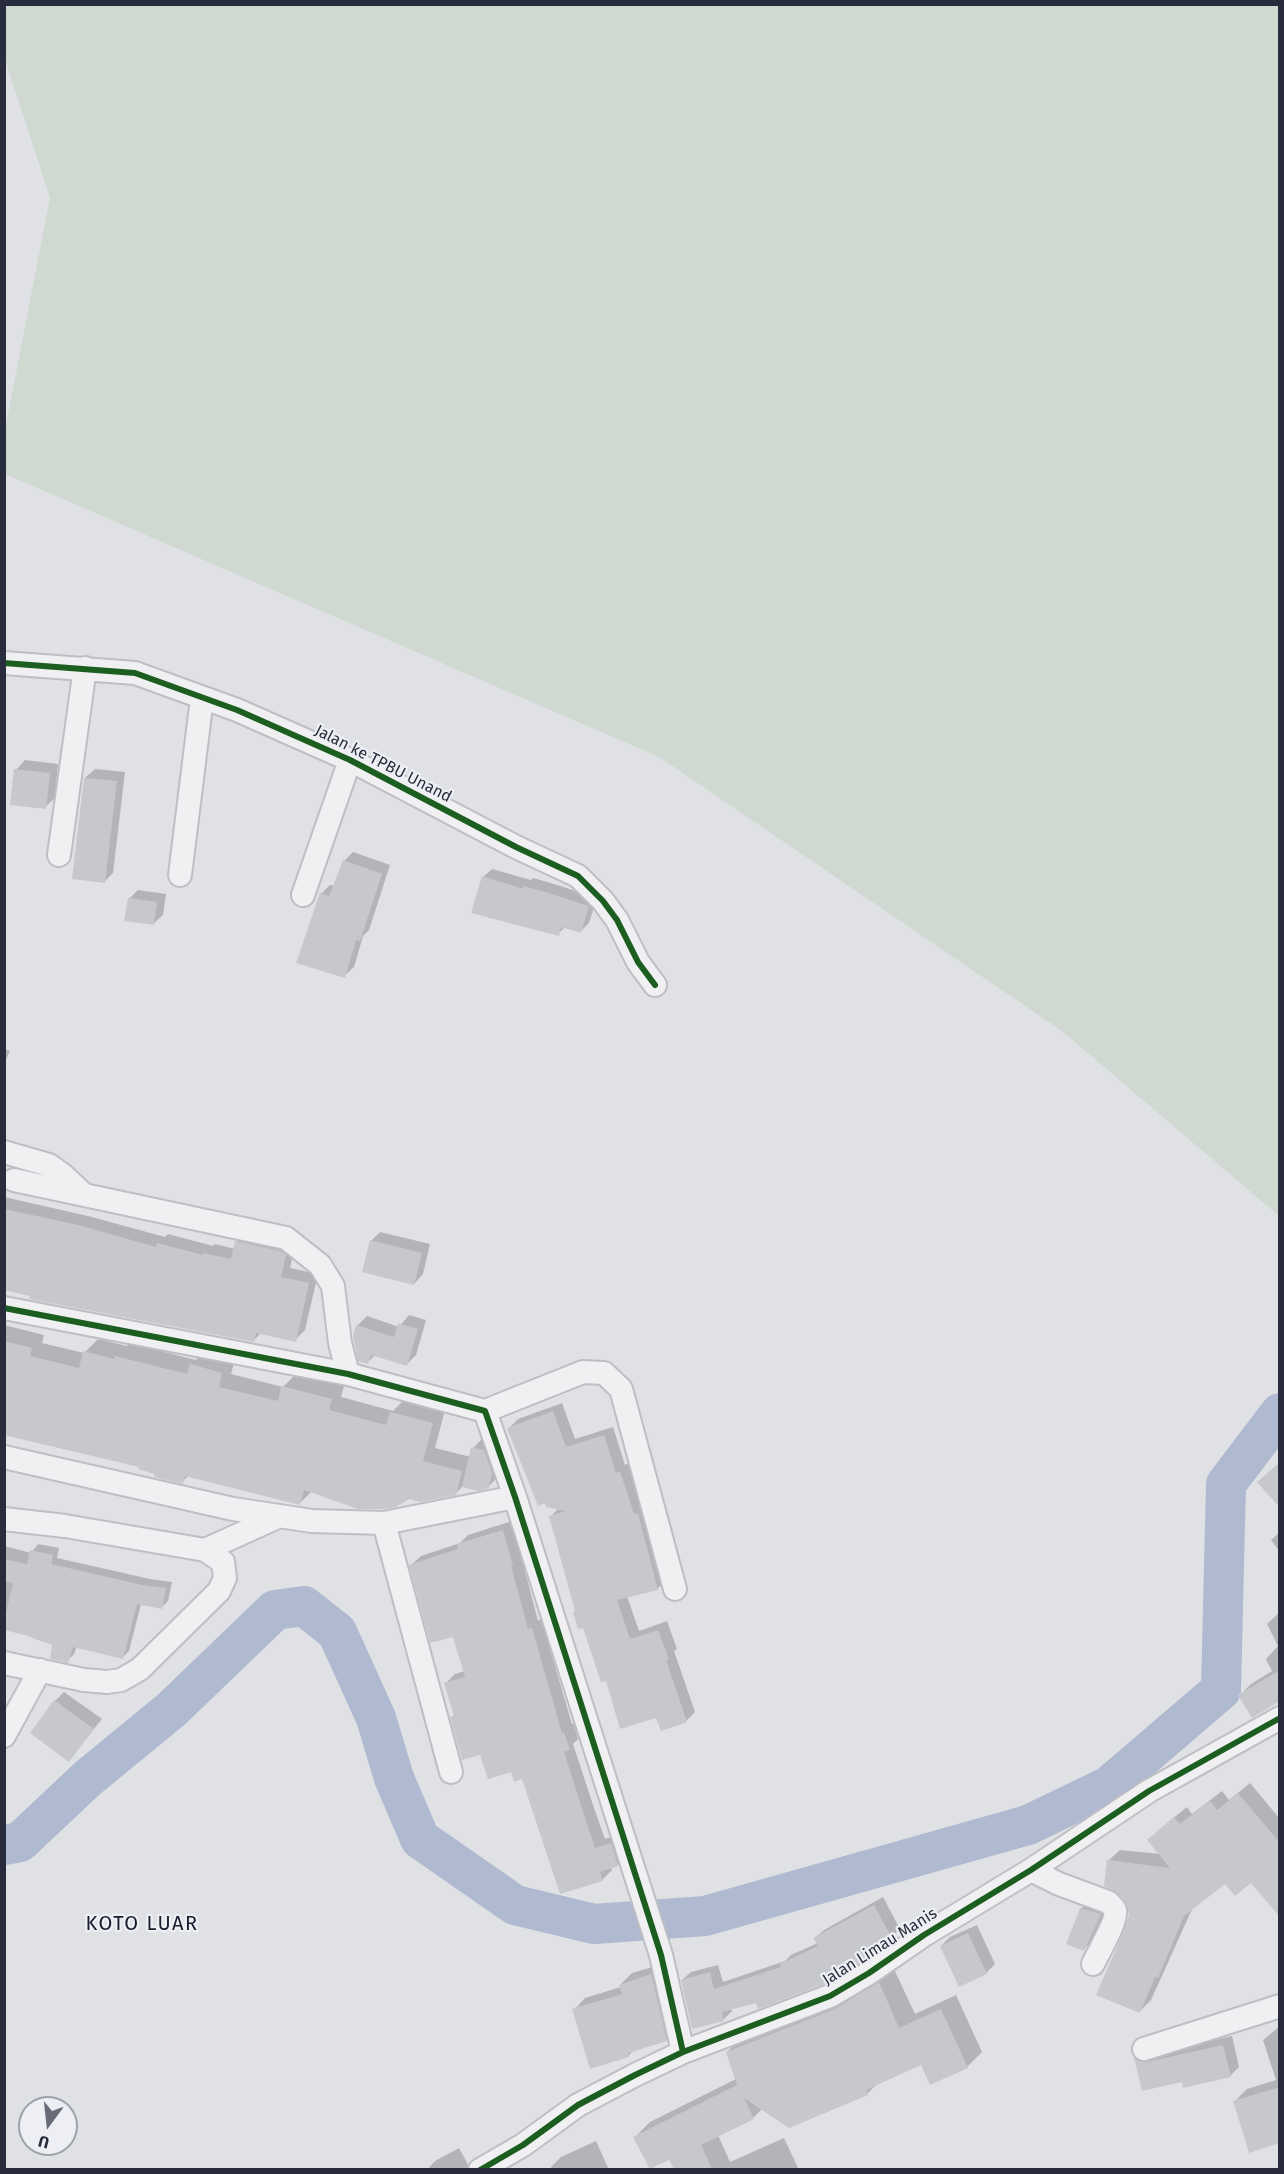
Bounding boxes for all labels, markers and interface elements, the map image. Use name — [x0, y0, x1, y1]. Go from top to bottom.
street label: Jalan ke TPBU Unand — [311, 721, 455, 807]
street label: Jalan Limau Manis — [819, 1904, 941, 1990]
district label: KOTO LUAR — [86, 1912, 198, 1936]
north arrow — [18, 2096, 78, 2156]
text: U — [36, 2131, 51, 2152]

